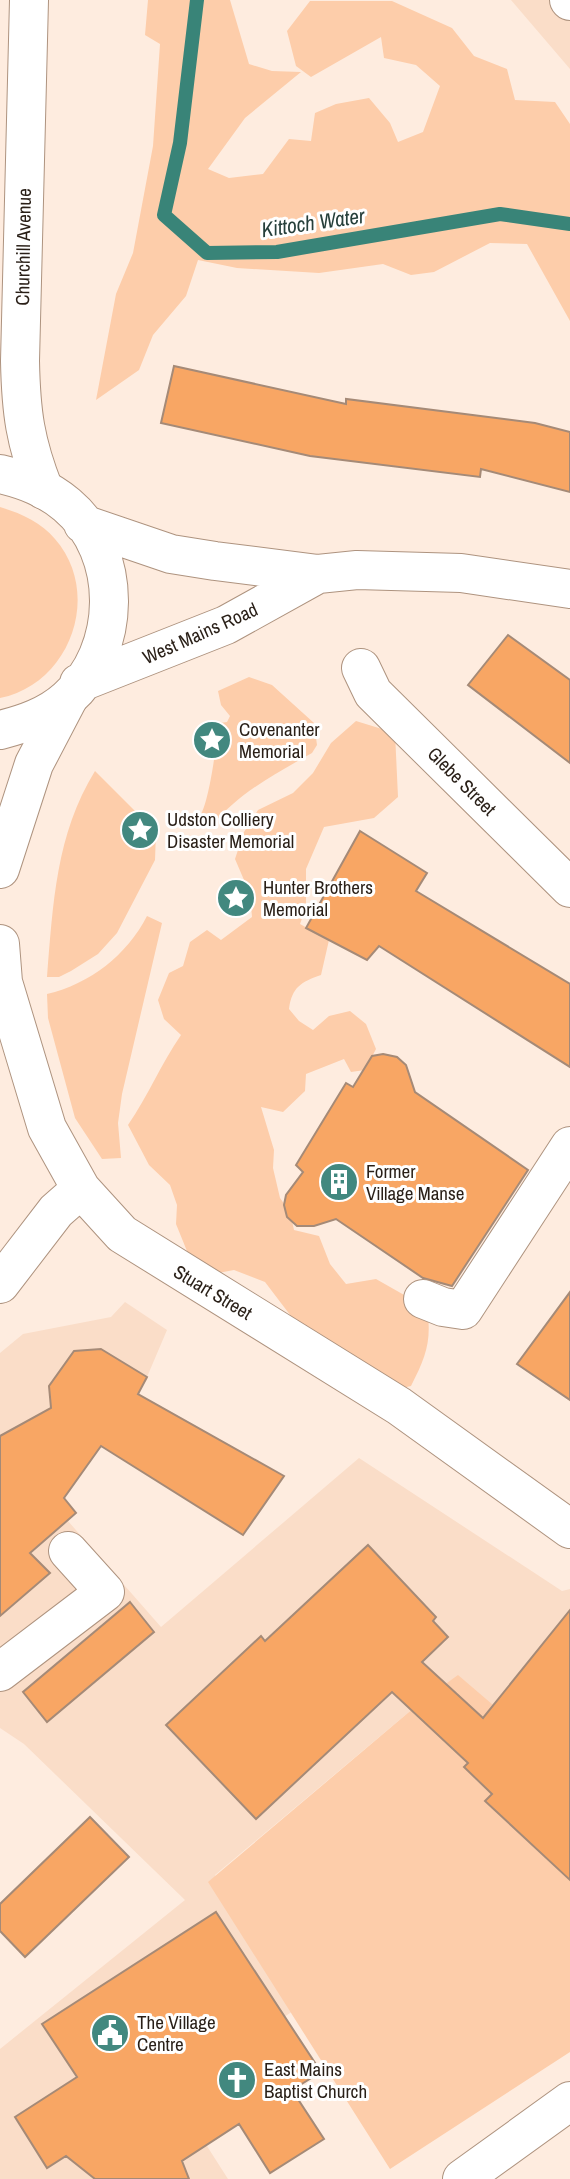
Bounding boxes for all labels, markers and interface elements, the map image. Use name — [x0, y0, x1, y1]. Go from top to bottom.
street label: Churchill Avenue — [9, 188, 37, 306]
water label: Kittoch Water — [259, 201, 368, 244]
street label: West Mains Road — [138, 596, 262, 670]
place label: Covenanter Memorial — [239, 716, 320, 764]
place icon: Covenanter Memorial — [191, 719, 233, 761]
street label: Glebe Street — [422, 741, 503, 822]
place label: Udston Colliery Disaster Memorial — [167, 806, 294, 854]
place icon: Udston Colliery Disaster Memorial — [119, 809, 161, 851]
place label: Hunter Brothers Memorial — [263, 874, 373, 922]
place icon: Hunter Brothers Memorial — [215, 877, 257, 919]
place label: Former Village Manse — [366, 1158, 464, 1206]
building icon: Former Village Manse — [318, 1161, 360, 1203]
street label: Stuart Street — [169, 1258, 258, 1326]
place label: The Village Centre — [137, 2009, 216, 2057]
public building icon: The Village Centre — [89, 2012, 131, 2054]
place label: East Mains Baptist Church — [264, 2056, 367, 2104]
church icon: East Mains Baptist Church — [216, 2059, 258, 2101]

